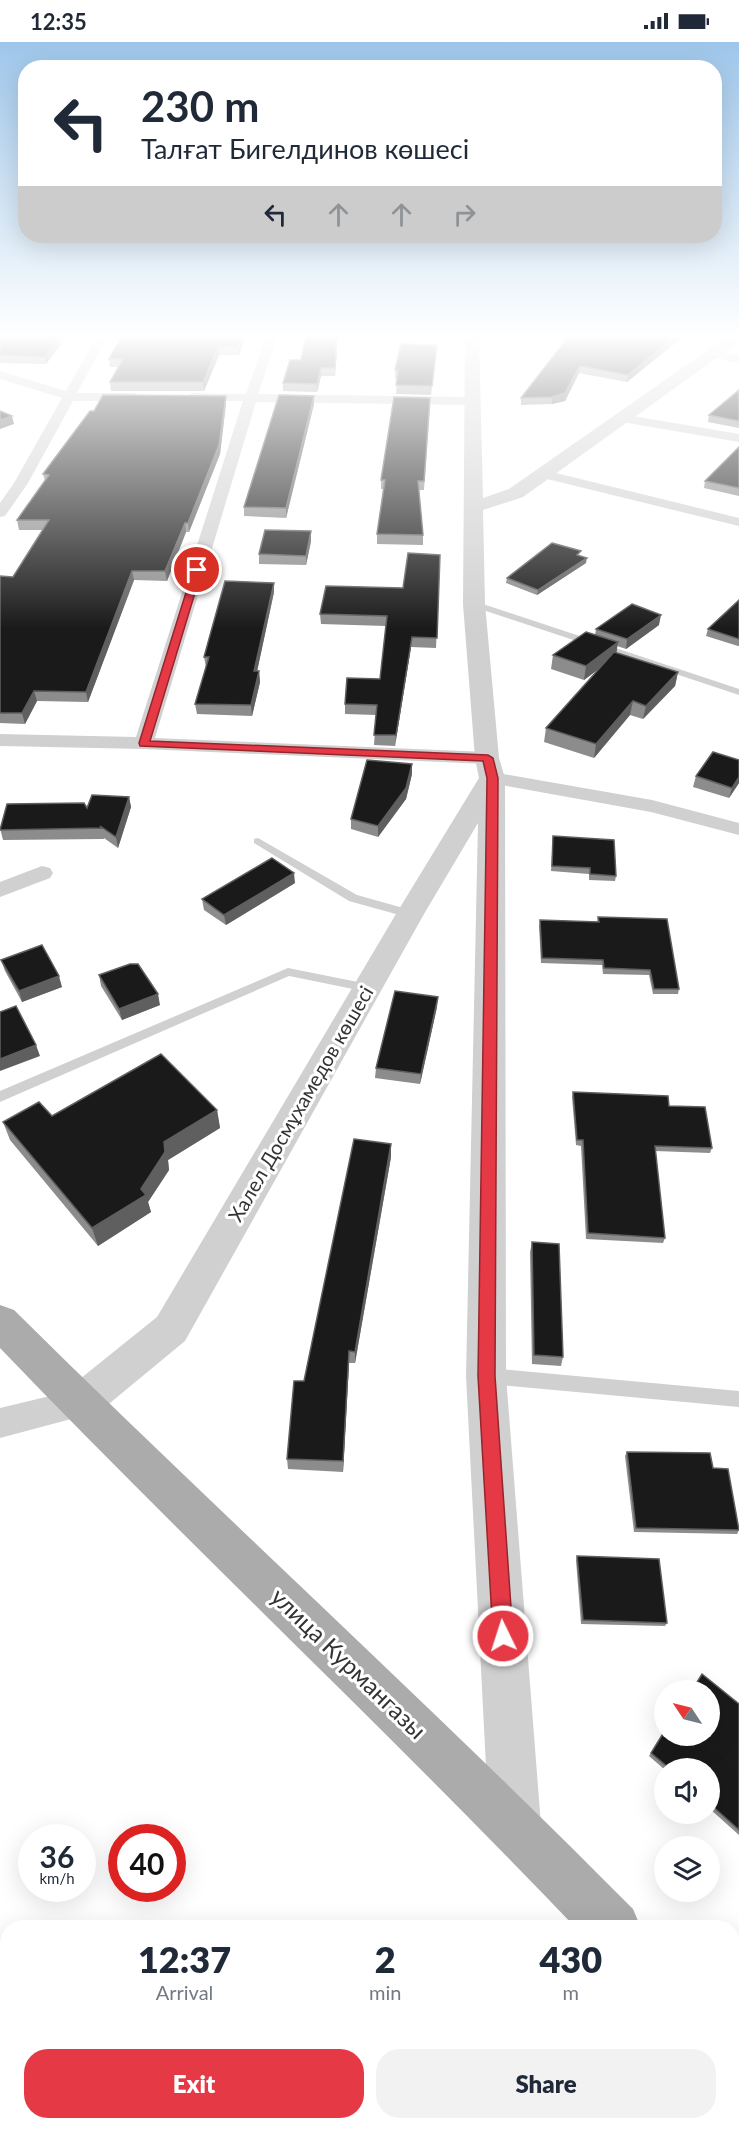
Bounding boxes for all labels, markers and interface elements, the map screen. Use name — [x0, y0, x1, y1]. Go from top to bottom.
text: 12:35 — [30, 8, 87, 35]
text: 230 m — [141, 81, 259, 131]
icon: left — [42, 84, 120, 162]
text: Талғат Бигелдинов көшесі — [141, 132, 469, 165]
icon: left — [259, 198, 292, 231]
icon: ahead — [322, 198, 355, 231]
icon: ahead — [385, 198, 418, 231]
icon: right — [448, 198, 481, 231]
pin — [171, 544, 222, 595]
icon: arrive — [180, 553, 213, 586]
street label: Халел Досмұхамедов көшесі — [223, 981, 378, 1226]
street label: улица Курмангазы — [265, 1581, 433, 1744]
position arrow — [471, 1604, 535, 1668]
north arrow — [654, 1680, 720, 1746]
map controls — [654, 1680, 720, 1902]
button: sound — [654, 1758, 720, 1824]
speed limit sign: 40 — [108, 1824, 186, 1902]
button: layers — [654, 1836, 720, 1902]
text: 36 — [40, 1838, 74, 1874]
text: km/h — [39, 1869, 75, 1887]
text: 12:37 — [138, 1937, 231, 1981]
text: 2 — [375, 1937, 396, 1981]
text: 430 — [539, 1937, 602, 1981]
text: Arrival — [156, 1980, 213, 2004]
text: min — [369, 1980, 401, 2004]
text: m — [562, 1980, 579, 2004]
button: Exit — [24, 2049, 364, 2118]
button: Share — [376, 2049, 716, 2118]

